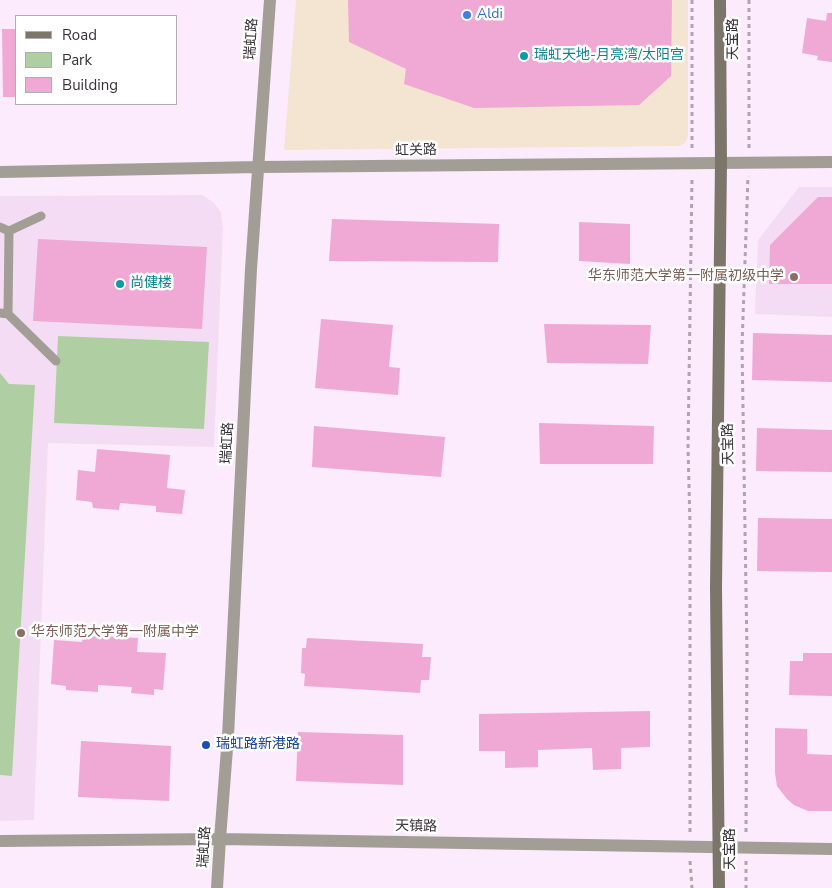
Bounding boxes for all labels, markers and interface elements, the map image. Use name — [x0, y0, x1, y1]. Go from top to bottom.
place label: Aldi — [477, 7, 503, 23]
marker: Aldi — [461, 9, 473, 21]
legend — [15, 15, 178, 105]
street label: 瑞虹路 — [242, 17, 262, 61]
street label: 天宝路 — [726, 18, 742, 60]
text: Road — [62, 25, 97, 45]
place label: 瑞虹天地-月亮湾/太阳宫 — [534, 48, 684, 64]
text: Park — [62, 50, 92, 70]
marker: 瑞虹天地-月亮湾/太阳宫 — [518, 50, 530, 62]
text: Building — [62, 75, 118, 95]
street label: 虹关路 — [395, 142, 437, 160]
place label: 华东师范大学第一附属初级中学 — [588, 269, 784, 285]
marker: 华东师范大学第一附属初级中学 — [788, 271, 800, 283]
place label: 尚健楼 — [130, 276, 172, 292]
marker: 尚健楼 — [114, 278, 126, 290]
street label: 瑞虹路 — [219, 422, 237, 464]
street label: 天宝路 — [720, 423, 738, 465]
place label: 华东师范大学第一附属中学 — [31, 625, 199, 641]
marker: 华东师范大学第一附属中学 — [15, 627, 27, 639]
place label: 瑞虹路新港路 — [216, 737, 300, 753]
marker: 瑞虹路新港路 — [200, 739, 212, 751]
street label: 天镇路 — [395, 818, 437, 836]
street label: 瑞虹路 — [195, 825, 215, 869]
street label: 天宝路 — [723, 828, 739, 870]

